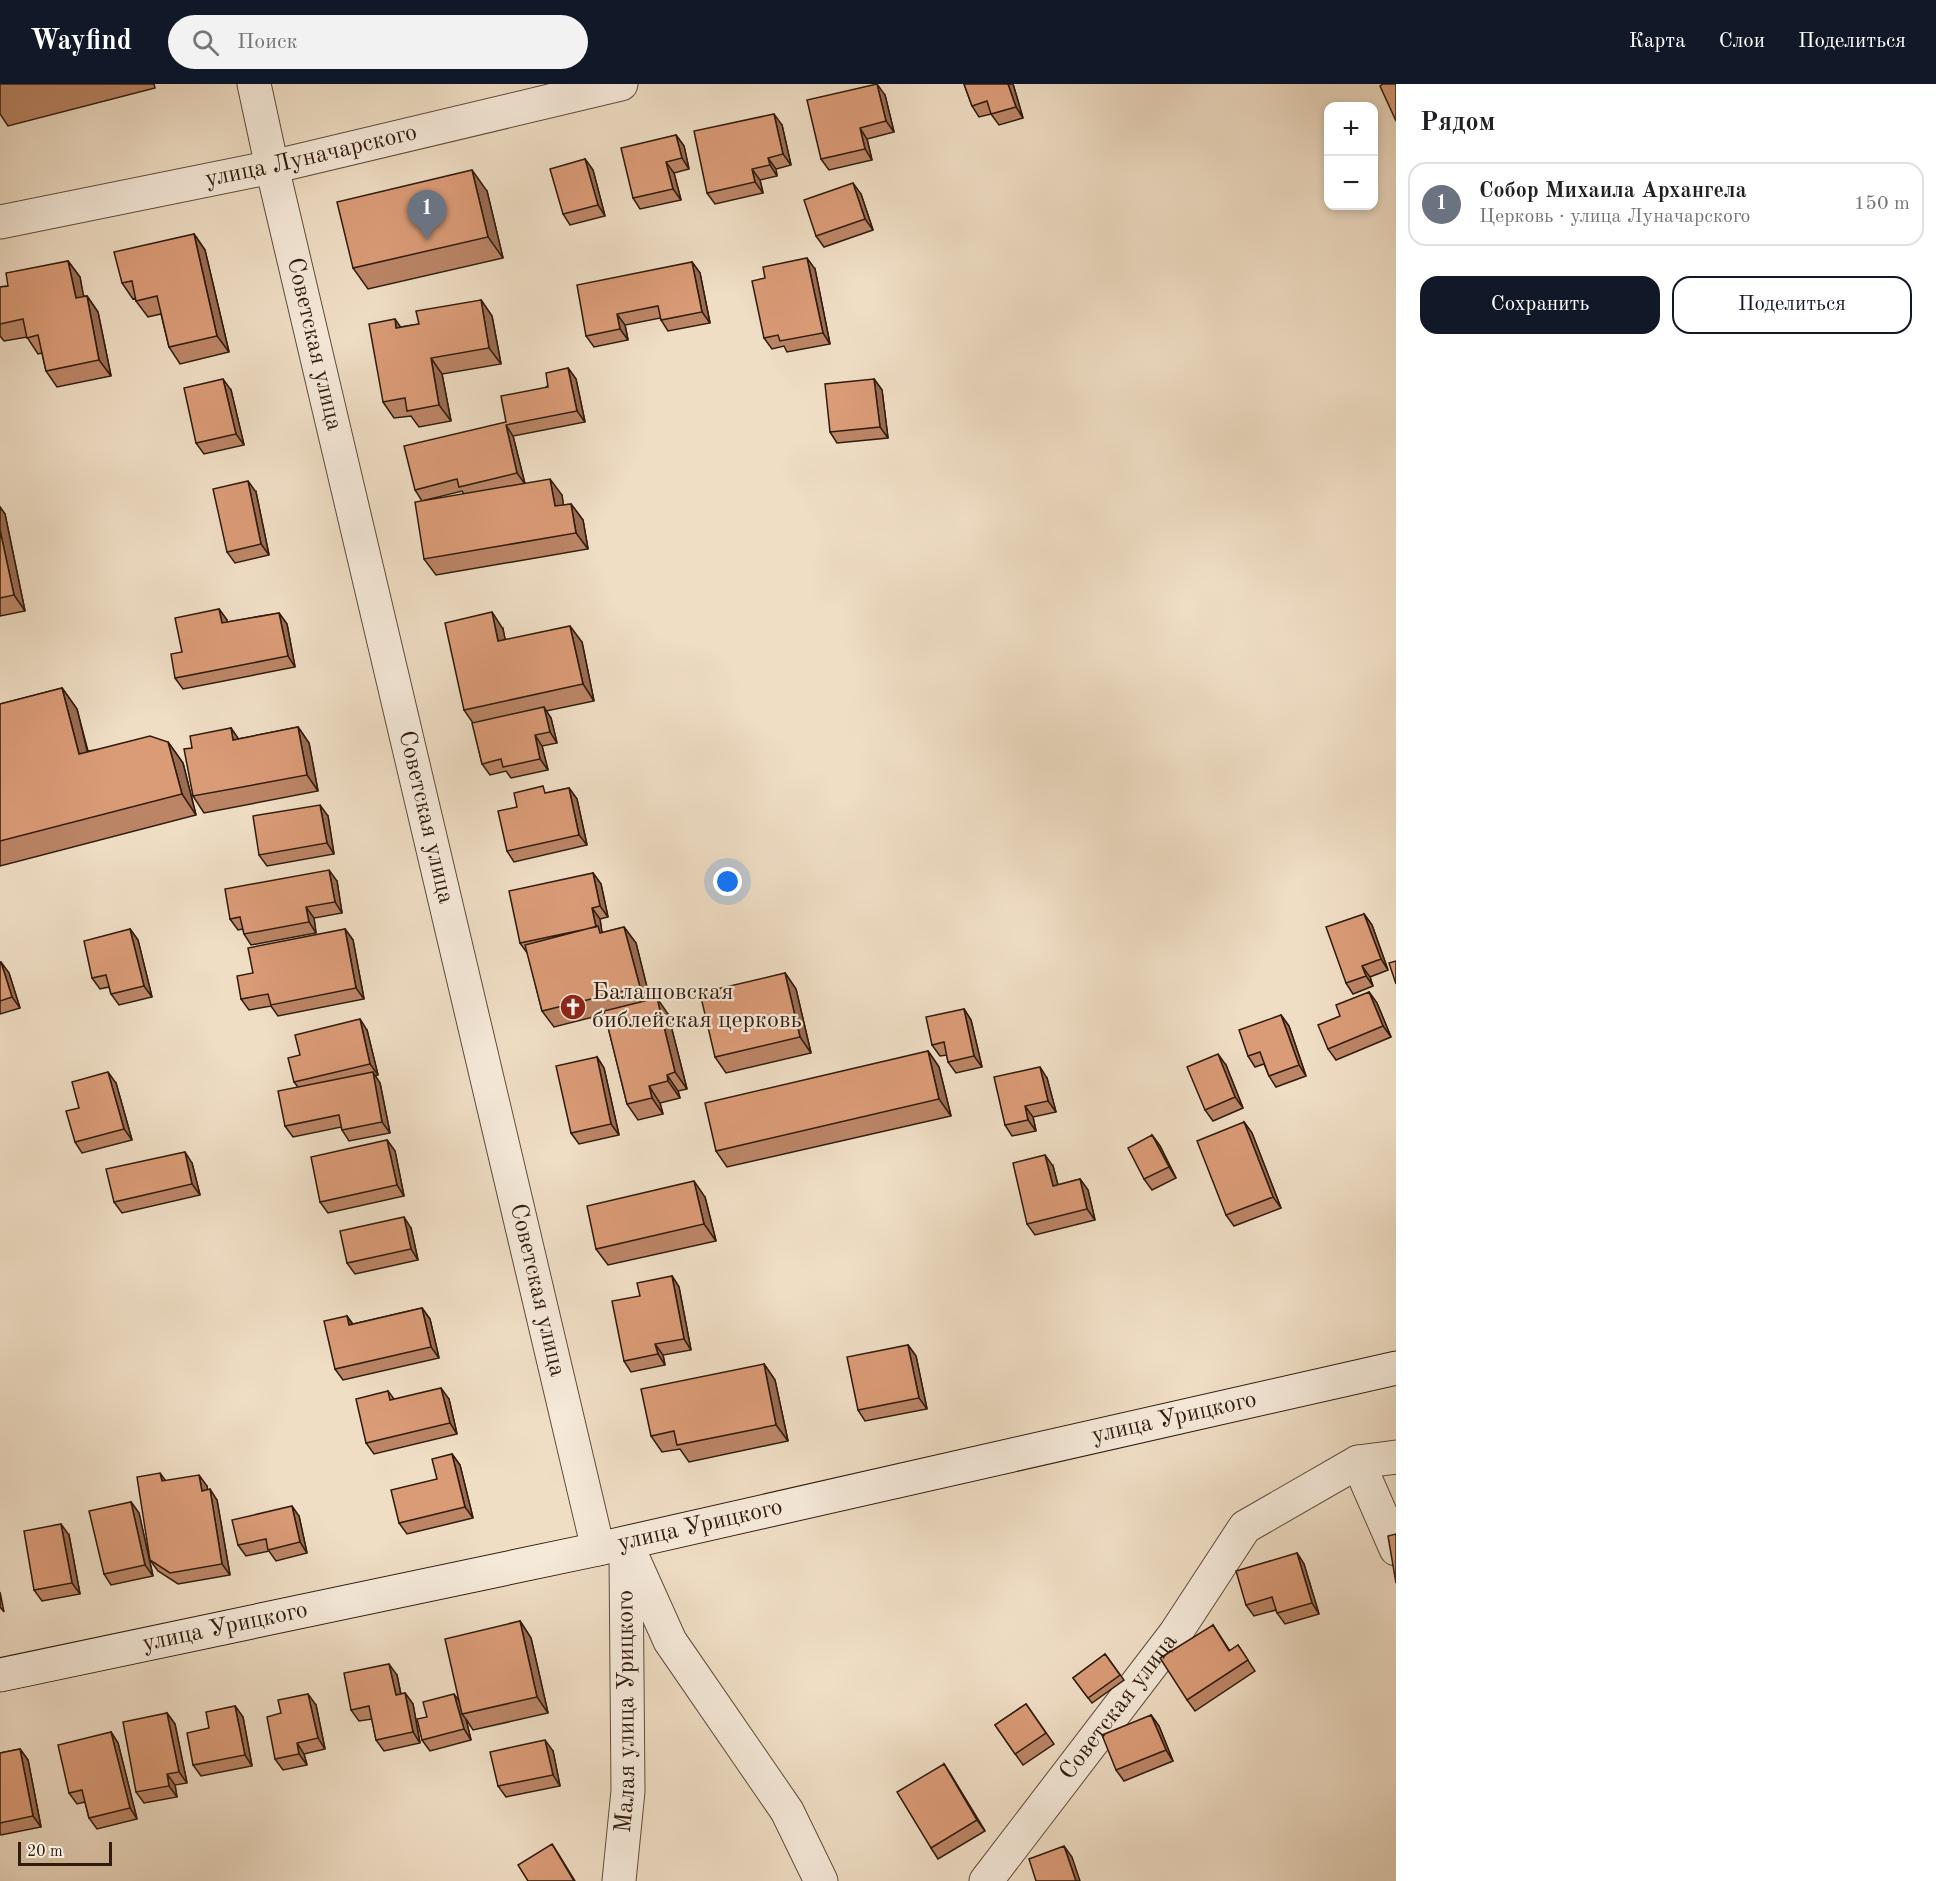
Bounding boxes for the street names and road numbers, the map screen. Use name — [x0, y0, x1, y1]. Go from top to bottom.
street label: улица Луначарского — [203, 121, 419, 192]
street label: Советская улица — [282, 255, 346, 433]
street label: Советская улица — [393, 728, 457, 906]
street label: Советская улица — [505, 1201, 569, 1379]
street label: улица Урицкого — [1090, 1388, 1259, 1449]
street label: улица Урицкого — [616, 1495, 785, 1556]
street label: Малая улица Урицкого — [612, 1590, 640, 1834]
street label: улица Урицкого — [140, 1598, 310, 1657]
street label: Советская улица — [1056, 1629, 1182, 1785]

